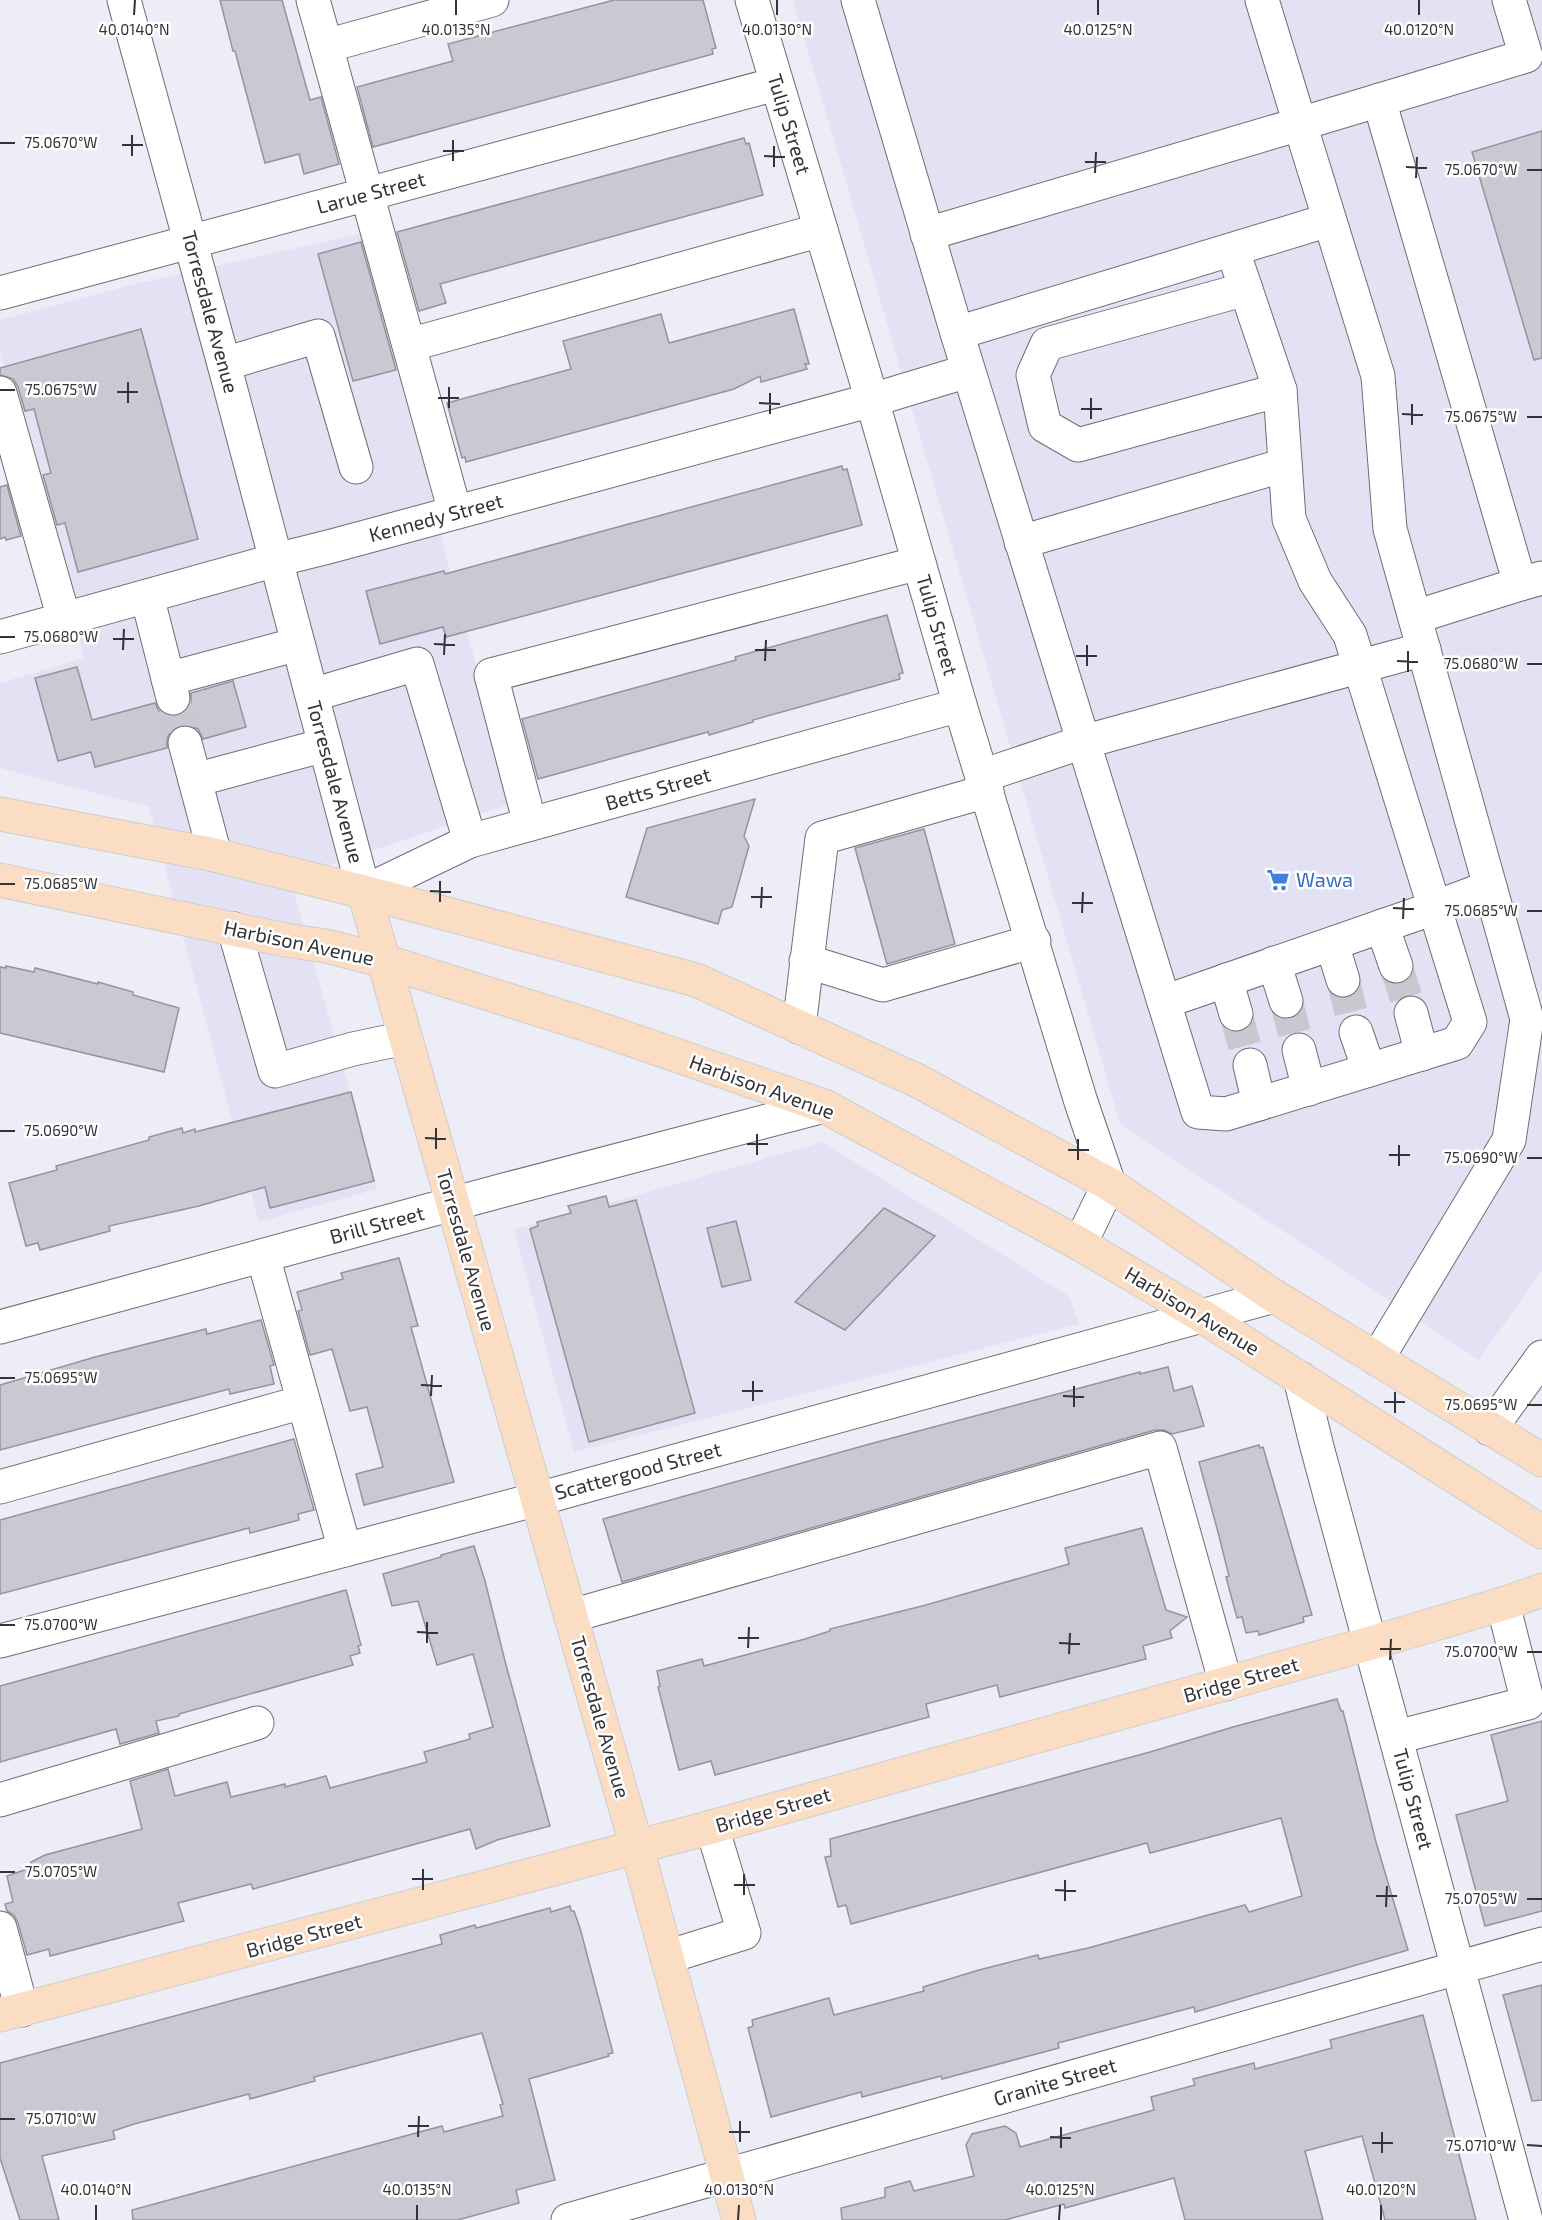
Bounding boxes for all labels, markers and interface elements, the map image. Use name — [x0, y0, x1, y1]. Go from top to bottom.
text: 40.0140°N — [98, 20, 170, 38]
text: 40.0135°N — [421, 20, 491, 38]
text: 40.0130°N — [742, 20, 812, 38]
text: 40.0125°N — [1063, 20, 1133, 38]
text: 40.0120°N — [1384, 20, 1454, 38]
street label: Tulip Street — [763, 71, 817, 177]
text: 75.0670°W — [24, 133, 98, 151]
text: 75.0670°W — [1444, 160, 1518, 178]
street label: Larue Street — [314, 166, 428, 218]
street label: Torresdale Avenue — [178, 228, 244, 396]
text: 75.0675°W — [25, 380, 97, 398]
text: 75.0675°W — [1445, 407, 1517, 425]
street label: Kennedy Street — [366, 487, 506, 546]
street label: Tulip Street — [912, 572, 964, 678]
text: 75.0680°W — [24, 627, 98, 645]
text: 75.0680°W — [1444, 654, 1518, 672]
street label: Torresdale Avenue — [303, 698, 369, 866]
street label: Betts Street — [602, 761, 714, 815]
supermarket icon: Wawa — [1265, 867, 1291, 893]
place label: Wawa — [1296, 867, 1353, 891]
text: 75.0685°W — [24, 874, 98, 892]
text: 75.0685°W — [1444, 901, 1518, 919]
street label: Harbison Avenue — [222, 914, 376, 970]
street label: Harbison Avenue — [686, 1049, 838, 1123]
text: 75.0690°W — [24, 1121, 98, 1139]
text: 75.0690°W — [1444, 1148, 1518, 1166]
street label: Torresdale Avenue — [432, 1166, 502, 1334]
street label: Brill Street — [327, 1200, 427, 1248]
street label: Harbison Avenue — [1121, 1260, 1264, 1360]
text: 75.0695°W — [24, 1368, 98, 1386]
text: 75.0695°W — [1444, 1395, 1518, 1413]
street label: Scattergood Street — [552, 1436, 724, 1504]
text: 75.0700°W — [24, 1615, 98, 1633]
street label: Torresdale Avenue — [566, 1633, 636, 1801]
text: 75.0700°W — [1444, 1642, 1518, 1660]
street label: Bridge Street — [1180, 1651, 1301, 1707]
street label: Tulip Street — [1389, 1746, 1439, 1852]
street label: Bridge Street — [712, 1781, 833, 1837]
text: 75.0705°W — [25, 1862, 97, 1880]
text: 75.0705°W — [1445, 1889, 1517, 1907]
street label: Bridge Street — [243, 1908, 365, 1962]
street label: Granite Street — [991, 2052, 1119, 2110]
text: 75.0710°W — [26, 2109, 96, 2127]
text: 75.0710°W — [1446, 2136, 1516, 2154]
text: 40.0140°N — [60, 2180, 132, 2198]
text: 40.0135°N — [382, 2180, 452, 2198]
text: 40.0130°N — [704, 2180, 774, 2198]
text: 40.0125°N — [1025, 2180, 1095, 2198]
text: 40.0120°N — [1346, 2180, 1416, 2198]

